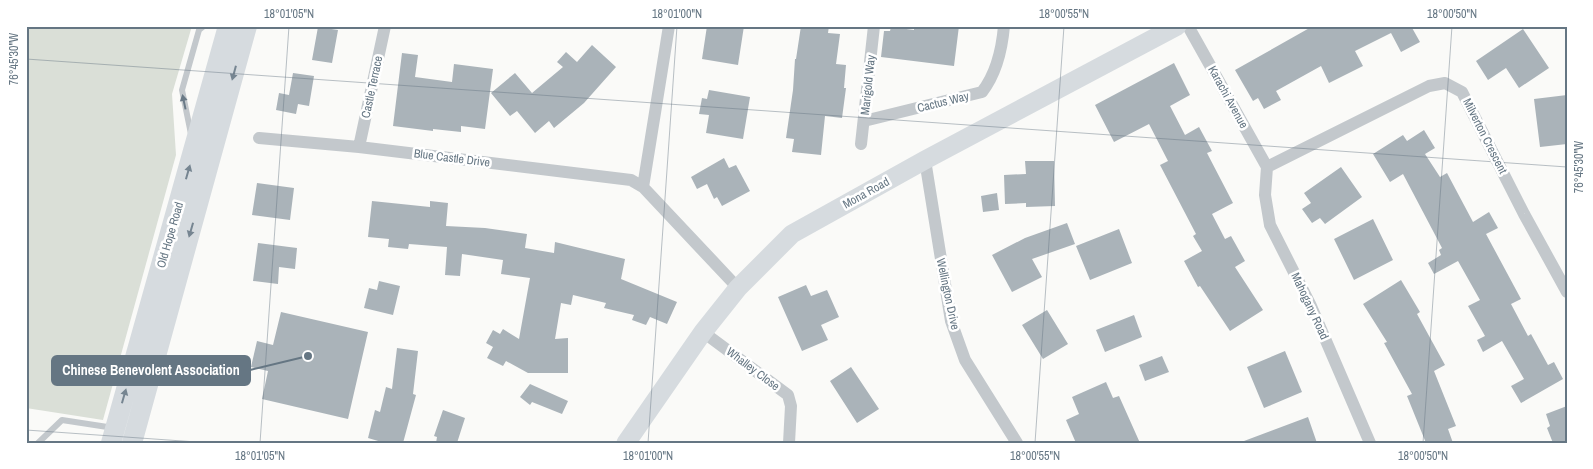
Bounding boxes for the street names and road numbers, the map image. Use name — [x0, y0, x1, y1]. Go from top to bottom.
street label: Castle Terrace — [358, 54, 386, 120]
street label: Marigold Way — [857, 54, 879, 116]
street label: Karachi Avenue — [1204, 63, 1252, 131]
street label: Cactus Way — [916, 88, 971, 116]
street label: Milverton Crescent — [1459, 96, 1511, 177]
street label: Blue Castle Drive — [413, 145, 491, 171]
street label: Mona Road — [840, 174, 892, 212]
street label: Old Hope Road — [153, 200, 187, 270]
street label: Wellington Drive — [933, 257, 963, 331]
street label: Mahogany Road — [1287, 270, 1333, 342]
street label: Whalley Close — [723, 344, 783, 394]

